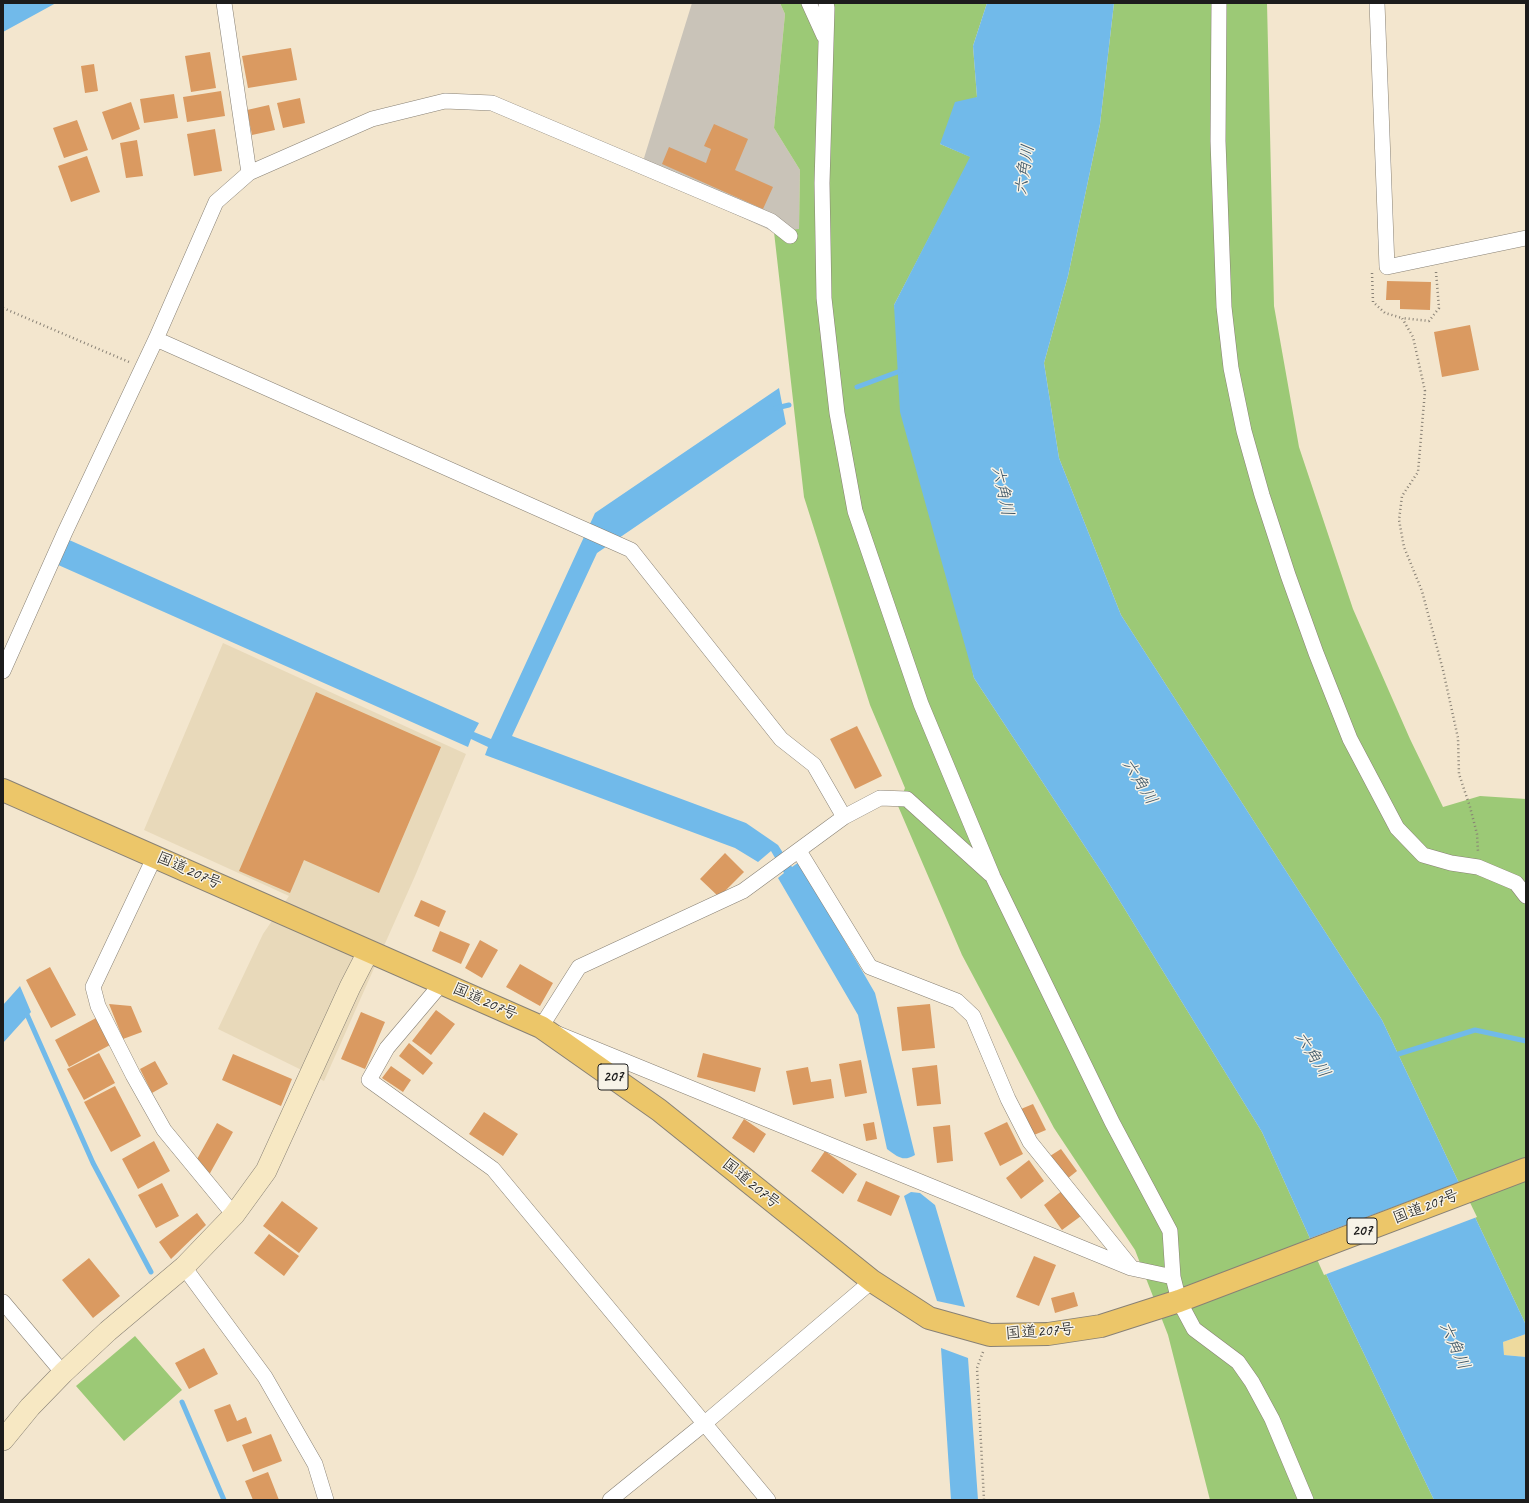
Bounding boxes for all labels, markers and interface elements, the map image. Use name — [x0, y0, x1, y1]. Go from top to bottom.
water label: 六角川 — [1011, 143, 1039, 197]
water label: 六角川 — [987, 464, 1017, 518]
water label: 六角川 — [1117, 755, 1161, 809]
street label: 国道207号 — [153, 848, 225, 894]
street label: 国道207号 — [449, 979, 521, 1025]
water label: 六角川 — [1290, 1028, 1334, 1082]
road number: 207 — [598, 1064, 628, 1090]
street label: 国道207号 — [718, 1155, 784, 1213]
street label: 国道207号 — [1390, 1186, 1462, 1228]
road number: 207 — [1347, 1218, 1377, 1244]
water label: 六角川 — [1434, 1319, 1474, 1373]
street label: 国道207号 — [1005, 1320, 1075, 1344]

